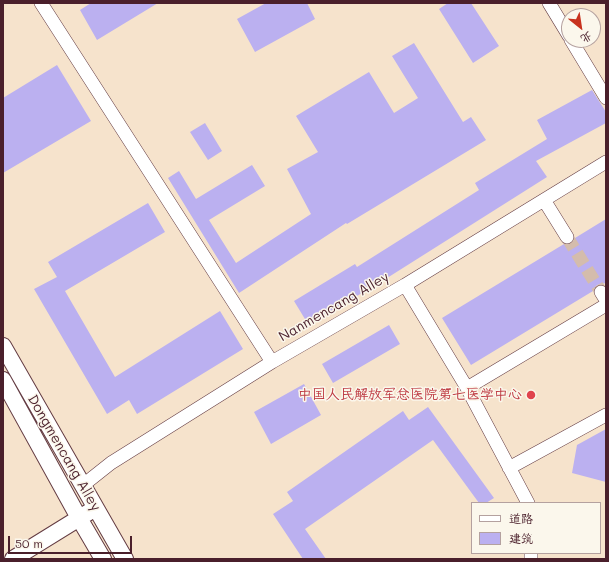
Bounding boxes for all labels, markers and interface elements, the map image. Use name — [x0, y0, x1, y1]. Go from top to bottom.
north arrow — [561, 8, 601, 48]
text: 北 — [578, 29, 595, 47]
street label: Nanmencang Alley — [276, 269, 392, 345]
place label: 中国人民解放军总医院第七医学中心 — [298, 387, 522, 403]
marker: 中国人民解放军总医院第七医学中心 — [525, 389, 537, 401]
street label: Dongmencang Alley — [24, 392, 104, 514]
legend — [471, 502, 601, 554]
text: 道路 — [509, 510, 533, 526]
scale bar — [10, 528, 134, 554]
text: 建筑 — [509, 530, 533, 546]
text: 50 m — [15, 535, 43, 551]

